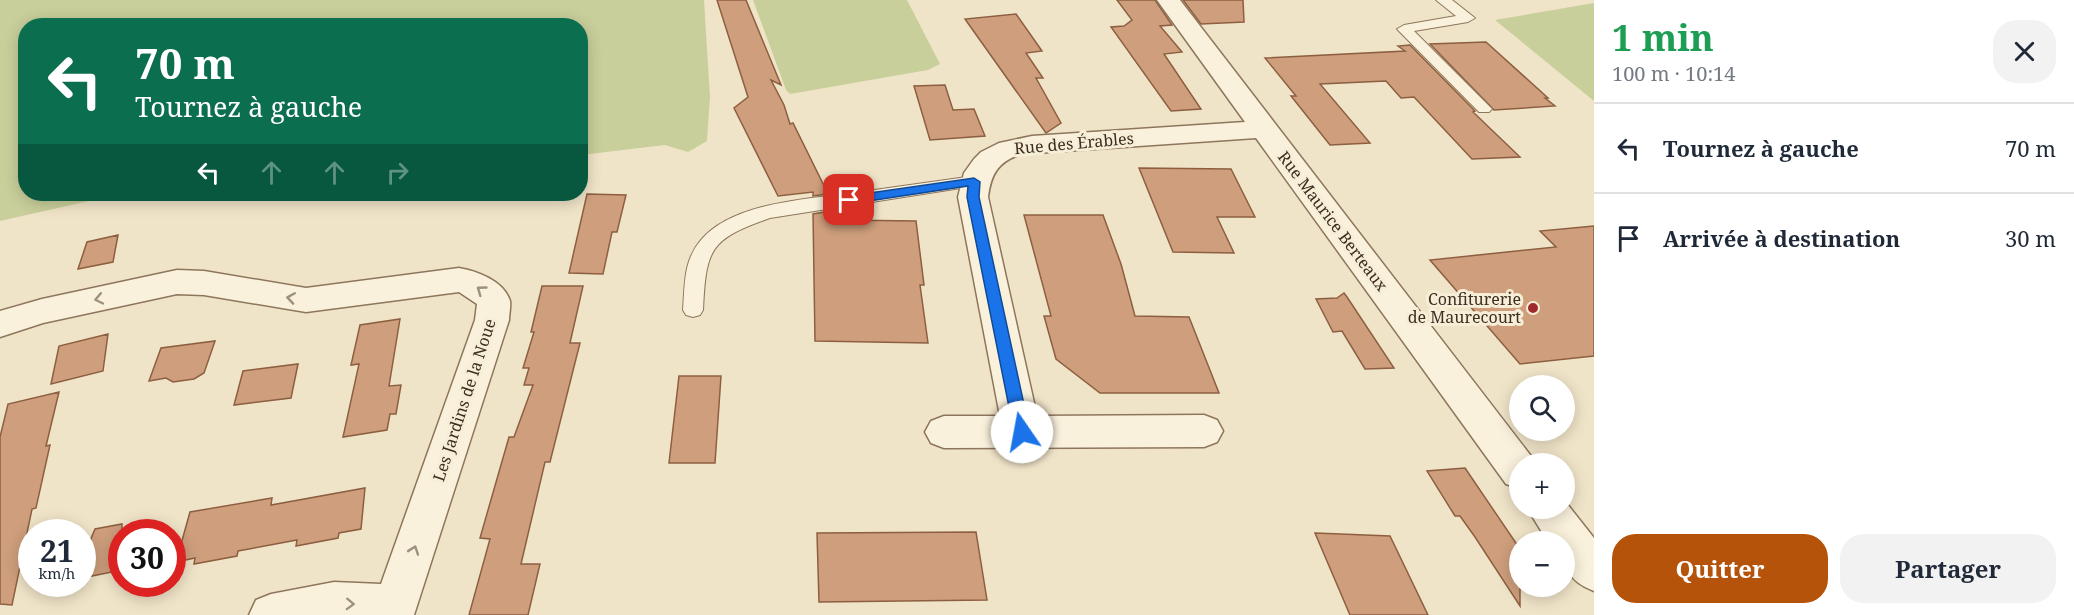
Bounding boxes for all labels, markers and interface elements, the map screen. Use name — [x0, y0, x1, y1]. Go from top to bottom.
text: 1 min — [1612, 13, 1714, 62]
button: close — [1993, 20, 2056, 83]
text: 70 m — [135, 34, 235, 91]
icon: left — [36, 42, 114, 120]
text: 100 m · 10:14 — [1612, 60, 1735, 87]
text: Tournez à gauche — [135, 88, 362, 125]
street label: Rue des Érables — [1013, 127, 1135, 159]
icon: left — [1612, 132, 1645, 165]
text: Tournez à gauche — [1663, 133, 1859, 163]
text: 70 m — [2005, 133, 2056, 163]
street label: Rue Maurice Berteaux — [1273, 147, 1393, 296]
icon: left — [192, 156, 225, 189]
icon: ahead — [255, 156, 288, 189]
icon: ahead — [318, 156, 351, 189]
icon: right — [381, 156, 414, 189]
pin — [823, 174, 874, 225]
icon: arrive — [832, 183, 865, 216]
icon: arrive — [1612, 222, 1645, 255]
text: Arrivée à destination — [1663, 223, 1900, 253]
text: 30 m — [2005, 223, 2056, 253]
one-way arrow — [477, 286, 488, 297]
place label: Confiturerie de Maurecourt — [1408, 288, 1521, 328]
one-way arrow — [94, 292, 104, 305]
one-way arrow — [286, 293, 295, 305]
marker: Confiturerie de Maurecourt — [1526, 301, 1540, 315]
street label: Les Jardins de la Noue — [427, 316, 501, 484]
map controls — [1509, 375, 1575, 597]
button: search — [1509, 375, 1575, 441]
position arrow — [990, 400, 1054, 464]
button: + — [1509, 453, 1575, 519]
speed limit sign: 30 — [108, 519, 186, 597]
text: 21 — [40, 530, 74, 571]
button: − — [1509, 531, 1575, 597]
button: Quitter — [1612, 534, 1828, 603]
button: Partager — [1840, 534, 2056, 603]
one-way arrow — [407, 545, 420, 556]
text: km/h — [39, 563, 75, 583]
one-way arrow — [345, 598, 354, 610]

